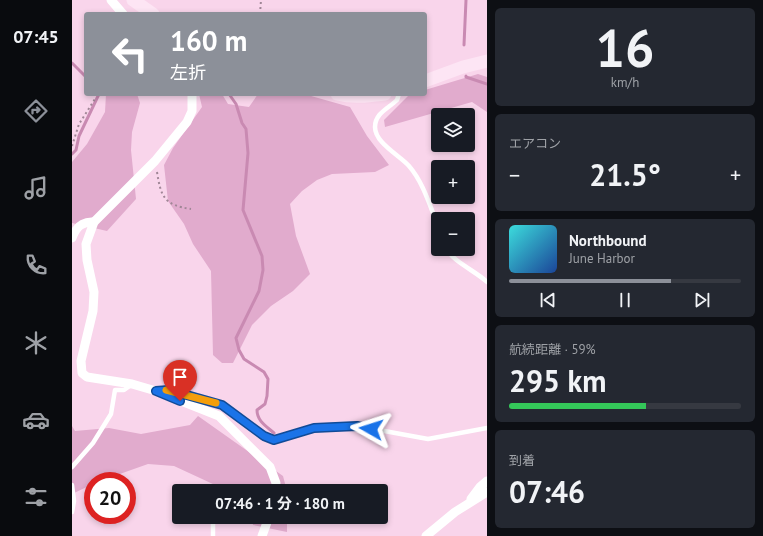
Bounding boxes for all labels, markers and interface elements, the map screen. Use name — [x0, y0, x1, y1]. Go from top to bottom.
text: 16 — [596, 14, 654, 81]
text: 160 m — [170, 22, 247, 59]
text: 07:45 — [13, 25, 59, 48]
icon: left — [104, 28, 156, 80]
text: 左折 — [170, 61, 206, 84]
text: km/h — [611, 74, 639, 91]
icon: directions — [22, 97, 50, 125]
map controls — [431, 108, 475, 256]
button: layers — [431, 108, 475, 152]
text: エアコン — [509, 135, 561, 152]
text: 21.5° — [589, 155, 661, 194]
button: + — [431, 160, 475, 204]
text: − — [509, 161, 520, 189]
text: + — [730, 161, 741, 189]
icon: music — [22, 174, 50, 202]
button: − — [431, 212, 475, 256]
text: Northbound — [569, 231, 646, 250]
text: June Harbor — [569, 250, 635, 267]
icon: phone — [22, 251, 50, 279]
icon: previous — [537, 289, 559, 311]
icon: pause — [614, 289, 636, 311]
icon: next — [691, 289, 713, 311]
icon: climate — [22, 329, 50, 357]
text: 航続距離 · 59% — [509, 341, 596, 358]
pin — [163, 360, 197, 401]
text: 295 km — [509, 361, 607, 400]
icon: arrive — [169, 366, 191, 388]
icon: car — [22, 406, 50, 434]
position arrow — [350, 408, 392, 450]
text: 到着 — [509, 452, 535, 469]
speed limit sign: 20 — [84, 472, 136, 524]
text: 07:46 — [509, 472, 585, 511]
icon: filters — [22, 483, 50, 511]
text: 07:46 · 1 分 · 180 m — [215, 494, 345, 513]

